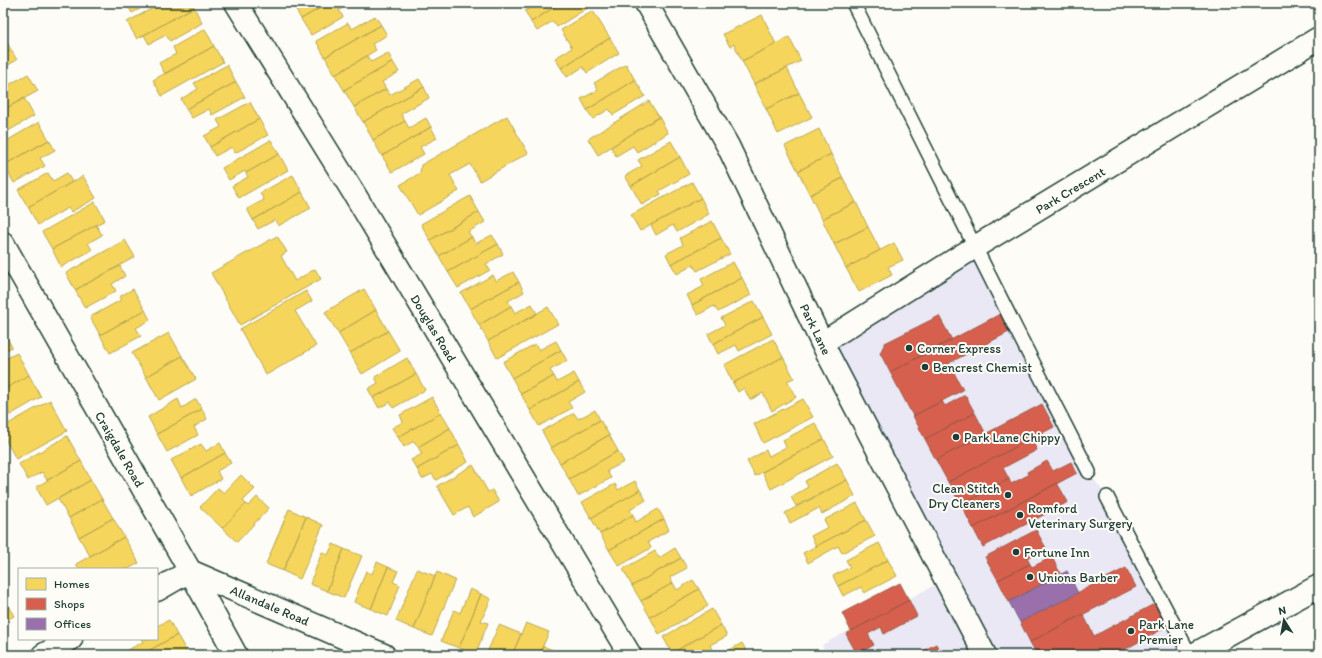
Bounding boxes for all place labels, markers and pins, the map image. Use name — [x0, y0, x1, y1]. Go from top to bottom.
place label: Corner Express — [917, 341, 1001, 356]
marker: Corner Express — [904, 343, 914, 353]
place label: Bencrest Chemist — [933, 360, 1032, 375]
marker: Bencrest Chemist — [920, 362, 930, 372]
place label: Park Lane Chippy — [964, 430, 1060, 445]
marker: Park Lane Chippy — [951, 432, 961, 442]
place label: Clean Stitch Dry Cleaners — [928, 481, 1000, 511]
marker: Clean Stitch Dry Cleaners — [1003, 490, 1013, 500]
place label: Romford Veterinary Surgery — [1028, 501, 1132, 531]
marker: Romford Veterinary Surgery — [1015, 510, 1025, 520]
place label: Fortune Inn — [1024, 545, 1090, 560]
marker: Fortune Inn — [1011, 547, 1021, 557]
place label: Unions Barber — [1038, 570, 1119, 585]
marker: Unions Barber — [1025, 572, 1035, 582]
place label: Park Lane Premier — [1139, 617, 1194, 647]
marker: Park Lane Premier — [1126, 626, 1136, 636]

